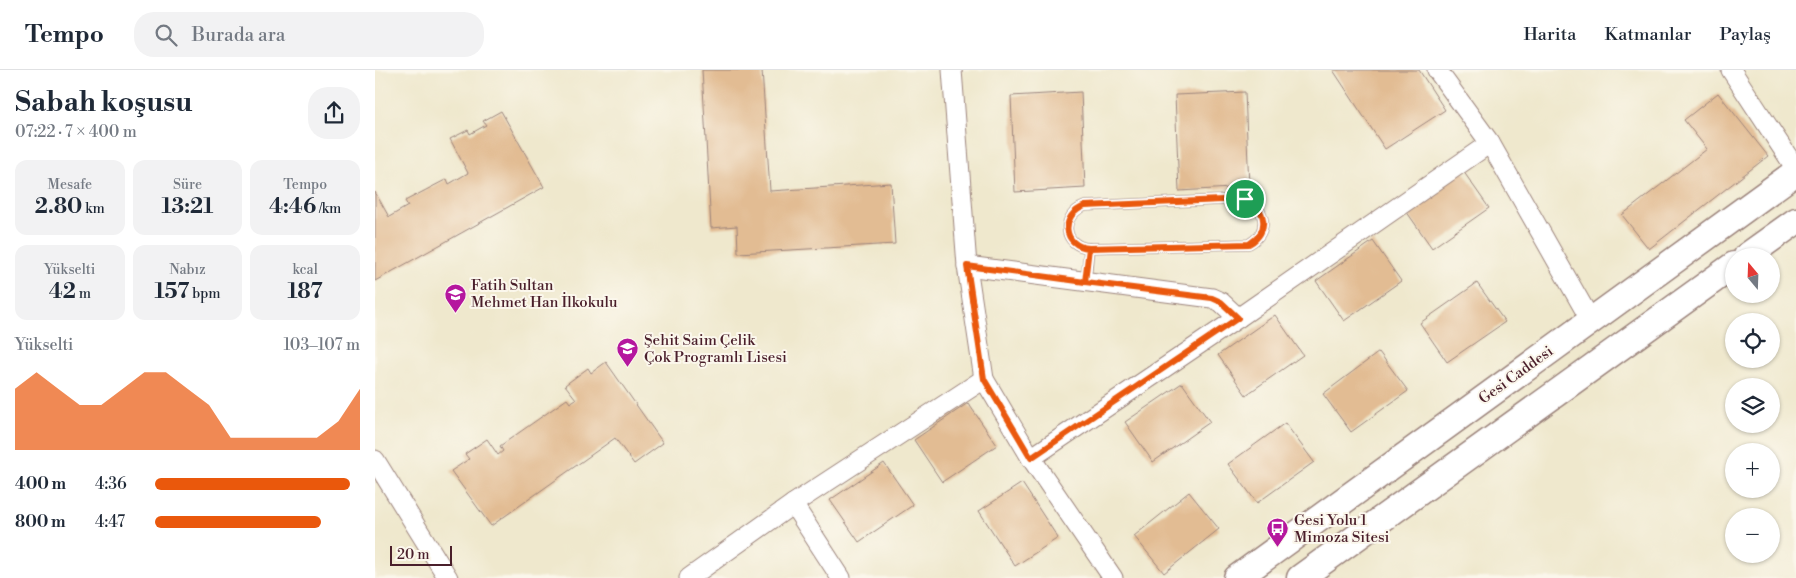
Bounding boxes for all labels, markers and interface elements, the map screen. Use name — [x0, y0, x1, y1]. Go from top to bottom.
search box — [134, 12, 484, 57]
text: Tempo — [25, 20, 104, 50]
icon: search — [152, 21, 180, 49]
text: Burada ara — [192, 23, 285, 47]
text: Harita — [1523, 23, 1576, 46]
text: Katmanlar — [1604, 23, 1692, 46]
text: Paylaş — [1720, 23, 1771, 46]
text: Sabah koşusu — [15, 85, 193, 120]
button: share — [308, 87, 360, 139]
text: 07:22 · 7 × 400 m — [15, 122, 137, 142]
text: Mesafe — [48, 176, 92, 194]
text: Süre — [173, 176, 202, 194]
text: Tempo — [283, 176, 327, 194]
pin — [1224, 178, 1266, 220]
icon: arrive — [1231, 185, 1259, 213]
text: 2.80 — [35, 194, 82, 220]
text: 13:21 — [162, 194, 213, 220]
text: 4:46 — [269, 194, 316, 220]
text: km — [82, 200, 105, 218]
text: /km — [316, 200, 341, 218]
north arrow — [1725, 248, 1780, 302]
map controls — [1725, 248, 1780, 563]
text: Yükselti — [44, 261, 95, 279]
text: Nabız — [169, 261, 206, 279]
text: kcal — [292, 261, 318, 279]
place label: Fatih Sultan Mehmet Han İlkokulu — [471, 276, 618, 312]
text: 42 — [49, 279, 76, 305]
text: 157 — [154, 279, 189, 305]
text: 187 — [288, 279, 323, 305]
school or university icon: Fatih Sultan Mehmet Han İlkokulu — [443, 282, 467, 313]
text: m — [76, 285, 91, 303]
text: bpm — [189, 285, 221, 303]
button: locate — [1725, 313, 1780, 368]
place label: Şehit Saim Çelik Çok Programlı Lisesi — [644, 331, 787, 367]
text: Yükselti — [15, 335, 73, 355]
text: 103–107 m — [283, 335, 360, 355]
school or university icon: Şehit Saim Çelik Çok Programlı Lisesi — [616, 337, 640, 368]
street label: Gesi Caddesi — [1475, 342, 1557, 408]
button: layers — [1725, 378, 1780, 433]
button: + — [1725, 443, 1780, 498]
text: 400 m — [15, 474, 66, 494]
text: 4:36 — [95, 474, 127, 494]
button: − — [1725, 508, 1780, 563]
place label: Gesi Yolu 1 Mimoza Sitesi — [1294, 511, 1390, 547]
text: 800 m — [15, 512, 66, 532]
text: 4:47 — [95, 512, 125, 532]
bus stop icon: Gesi Yolu 1 Mimoza Sitesi — [1266, 517, 1290, 548]
scale bar — [390, 543, 453, 566]
text: 20 m — [397, 546, 429, 564]

